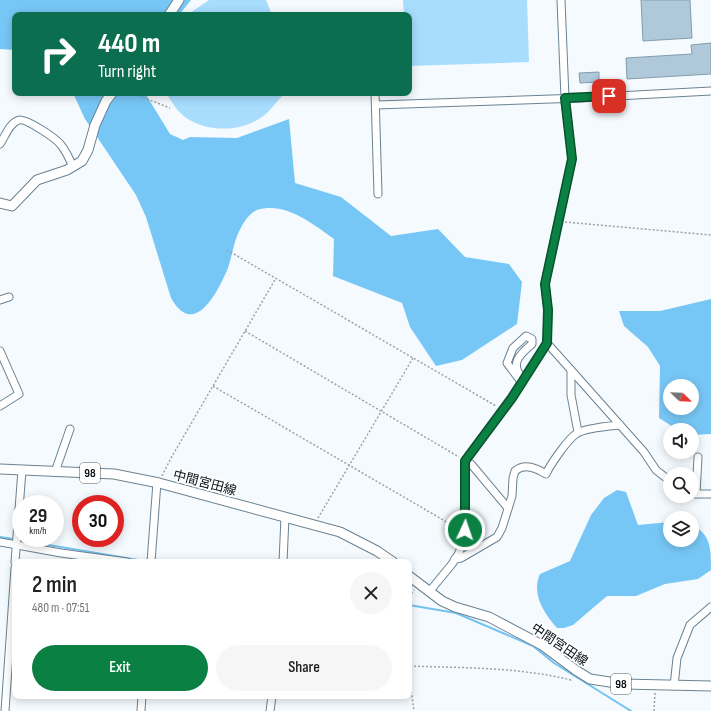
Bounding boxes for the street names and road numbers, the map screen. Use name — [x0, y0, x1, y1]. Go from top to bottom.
road number: 98 — [80, 463, 100, 483]
street label: 中間宮田線 — [171, 467, 238, 499]
street label: 中間宮田線 — [528, 620, 591, 670]
road number: 98 — [611, 674, 631, 694]

